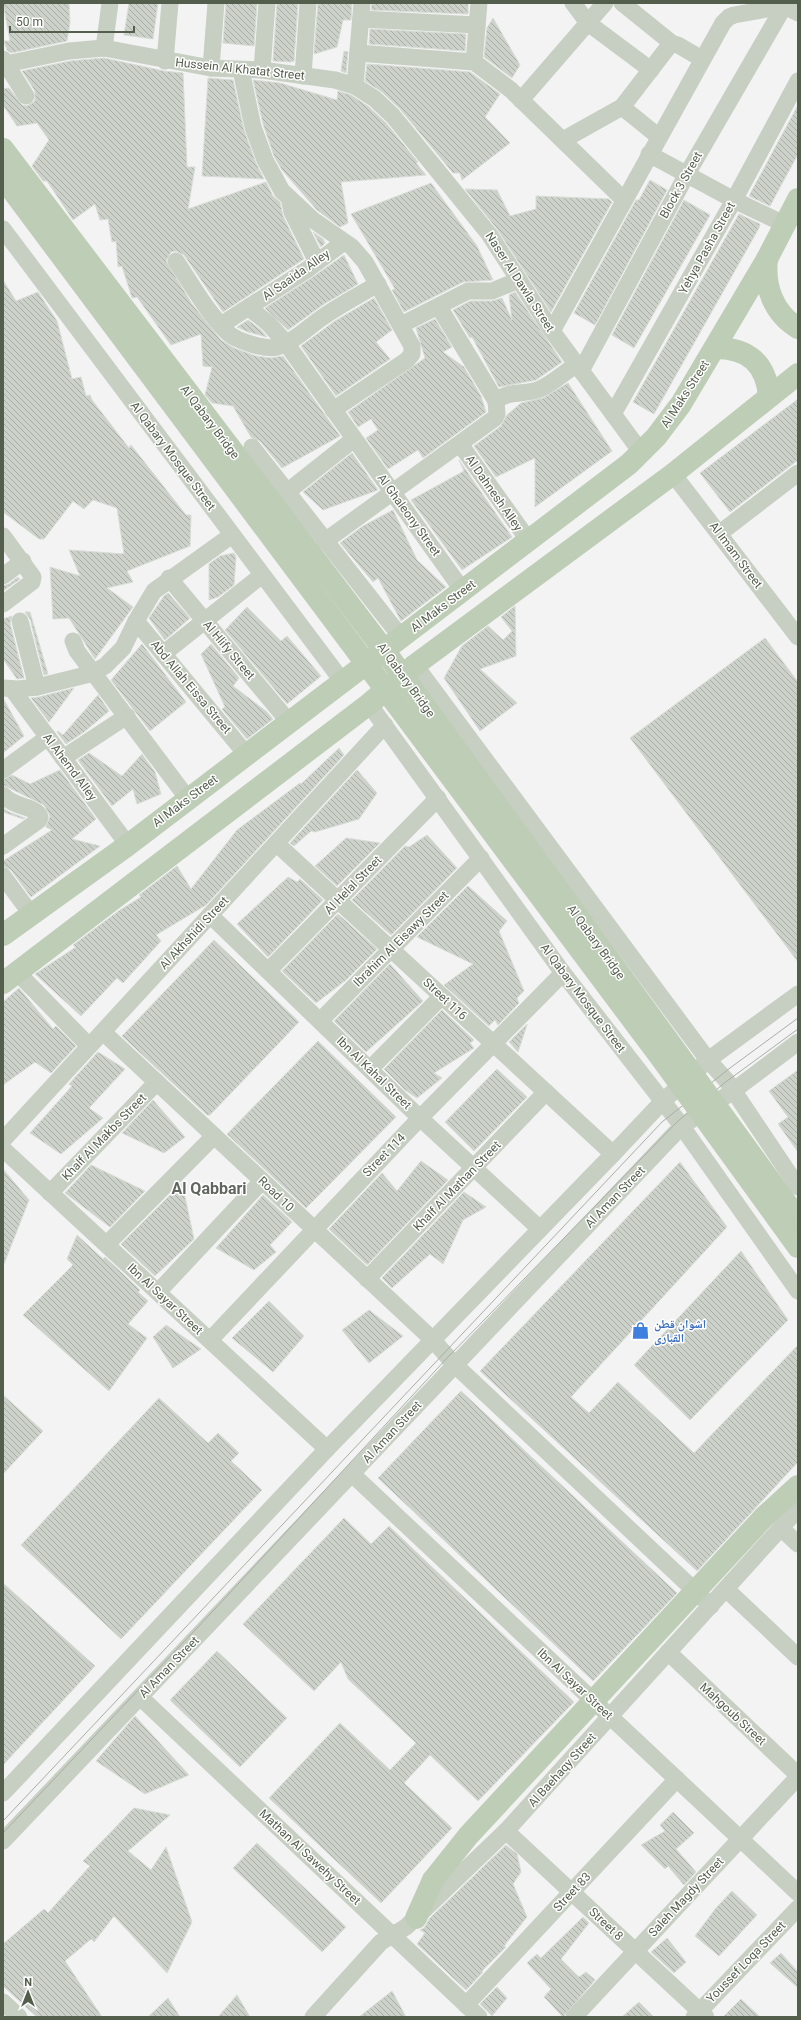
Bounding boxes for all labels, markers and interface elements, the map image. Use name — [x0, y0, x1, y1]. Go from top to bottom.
scale bar — [10, 8, 134, 34]
text: 50 m — [16, 15, 43, 29]
street label: Hussein Al Khatat Street — [175, 55, 305, 83]
street label: Block 3 Street — [657, 149, 705, 221]
street label: Yehya Pasha Street — [676, 200, 738, 296]
street label: Naser Al Dawla Street — [483, 230, 557, 334]
street label: Al Saaida Alley — [260, 247, 333, 303]
street label: Al Maks Street — [658, 358, 712, 430]
street label: Al Qabary Bridge — [178, 382, 242, 462]
street label: Al Qabary Mosque Street — [128, 399, 219, 513]
street label: Al Dahnesh Alley — [463, 452, 525, 534]
street label: Al Ghaleony Street — [375, 471, 444, 559]
street label: Al Imam Street — [707, 519, 765, 591]
street label: Al Maks Street — [408, 577, 478, 635]
street label: Al Hlify Street — [200, 618, 258, 682]
street label: Abd Allah Eissa Street — [148, 638, 234, 737]
street label: Al Qabary Bridge — [374, 640, 438, 720]
street label: Al Ahemd Alley — [40, 731, 100, 804]
street label: Al Maks Street — [150, 772, 220, 830]
street label: Al Helal Street — [322, 853, 384, 917]
street label: Ibrahim Al Eisawy Street — [350, 888, 452, 990]
street label: Al Akhshidi Street — [157, 894, 231, 972]
street label: Al Qabary Bridge — [564, 902, 628, 982]
street label: Al Qabary Mosque Street — [538, 941, 629, 1055]
street label: Street 116 — [420, 975, 470, 1023]
street label: Ibn Al Kahal Street — [334, 1034, 414, 1112]
street label: Khalf Al Makbs Street — [59, 1091, 149, 1183]
street label: Street 114 — [360, 1130, 408, 1180]
street label: Khalf Al Mathan Street — [410, 1138, 504, 1234]
street label: Al Aman Street — [582, 1163, 648, 1231]
street label: Road 10 — [255, 1174, 297, 1214]
district label: Al Qabbari — [171, 1179, 247, 1198]
street label: Ibn Al Sayar Street — [124, 1261, 206, 1337]
place label: اشوان قطن القبارى — [654, 1317, 706, 1346]
shop icon: اشوان قطن القبارى — [631, 1321, 651, 1341]
street label: Al Aman Street — [360, 1398, 424, 1466]
street label: Al Aman Street — [136, 1633, 202, 1701]
street label: Ibn Al Sayar Street — [534, 1646, 616, 1722]
street label: Mahgoub Street — [697, 1680, 769, 1748]
street label: Al Baehaqy Street — [525, 1730, 599, 1810]
street label: Mathan Al Sawehy Street — [256, 1806, 364, 1908]
street label: Saleh Magdy Street — [646, 1854, 726, 1940]
street label: Street 83 — [550, 1870, 594, 1914]
street label: Street 8 — [586, 1905, 626, 1943]
street label: Youssef Loqa Street — [704, 1918, 788, 2006]
north arrow — [8, 1972, 48, 2012]
text: N — [24, 1976, 32, 1989]

